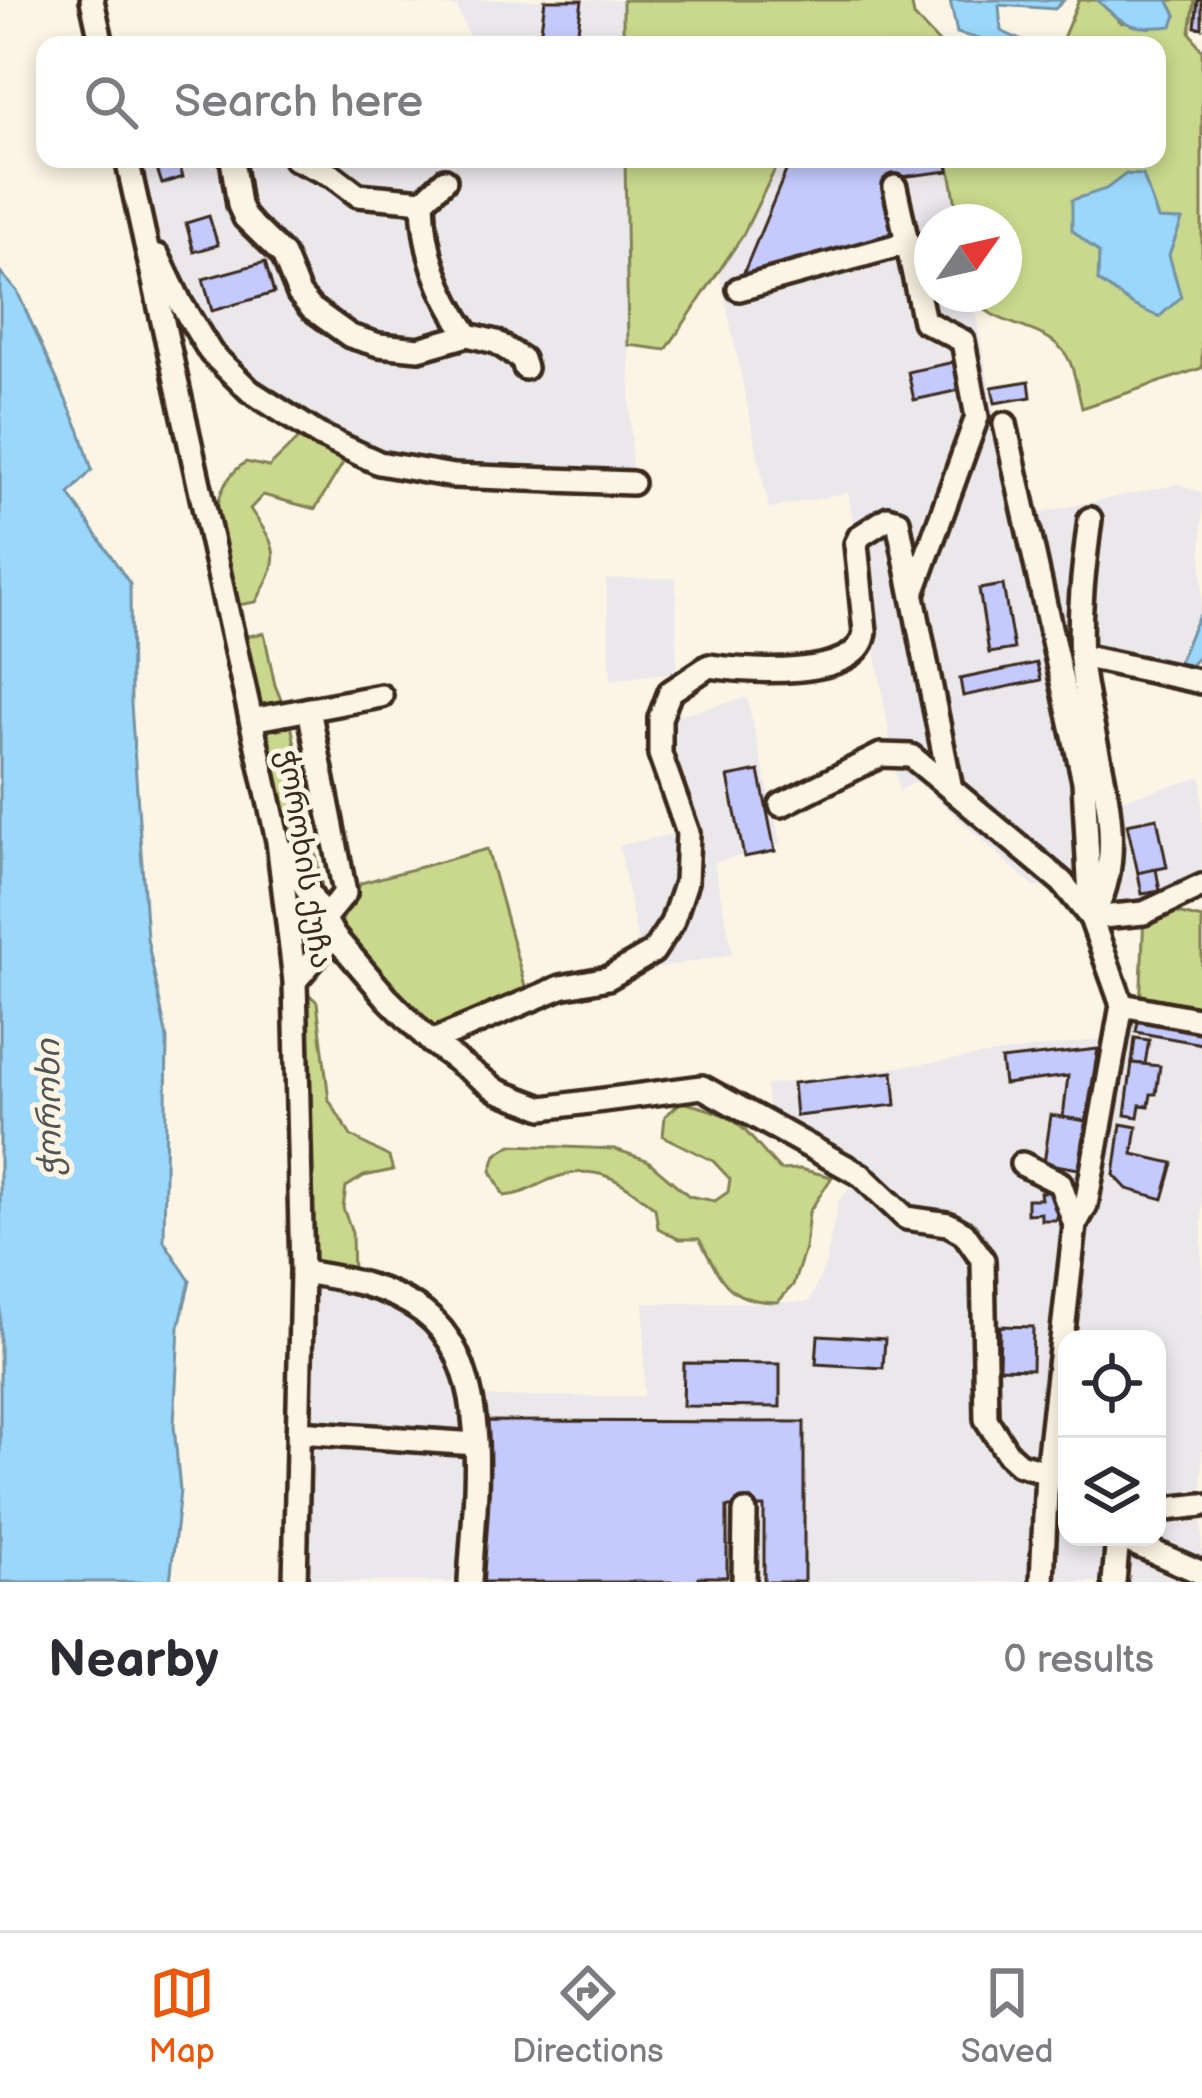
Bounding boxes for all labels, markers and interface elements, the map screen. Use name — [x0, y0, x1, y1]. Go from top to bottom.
search box — [36, 36, 1166, 168]
icon: search — [78, 69, 144, 135]
text: Search here — [174, 75, 423, 130]
north arrow — [914, 204, 1022, 312]
street label: ჭოროხის ქუჩა — [269, 747, 339, 971]
water label: ჭოროხი — [29, 1037, 71, 1177]
map controls — [1058, 1330, 1166, 1546]
button: locate — [1058, 1330, 1166, 1438]
button: layers — [1058, 1438, 1166, 1546]
text: Nearby — [48, 1630, 219, 1691]
text: 0 results — [1003, 1637, 1154, 1684]
tab: Map — [149, 1960, 215, 2072]
tab: Directions — [512, 1960, 664, 2072]
tab: Saved — [961, 1960, 1053, 2072]

